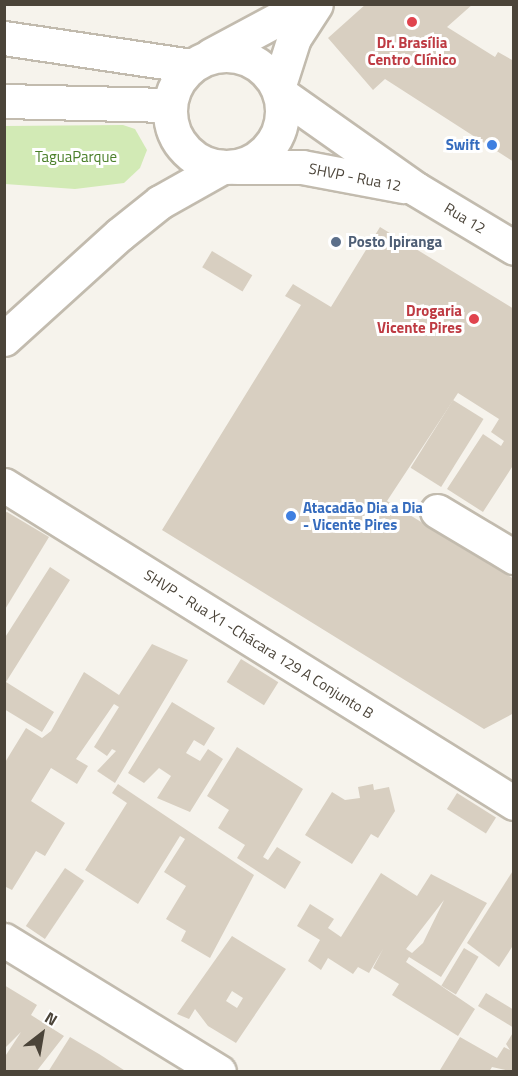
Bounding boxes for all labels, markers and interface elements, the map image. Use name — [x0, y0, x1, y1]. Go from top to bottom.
marker: Dr. Brasília Centro Clínico — [403, 13, 421, 31]
place label: Dr. Brasília Centro Clínico — [367, 33, 457, 68]
place label: Swift — [446, 136, 480, 154]
marker: Swift — [485, 138, 499, 152]
park label: TaguaParque — [35, 148, 117, 166]
street label: SHVP - Rua 12 — [307, 159, 403, 195]
street label: Rua 12 — [441, 199, 489, 237]
place label: Posto Ipiranga — [348, 233, 442, 251]
marker: Posto Ipiranga — [329, 235, 343, 249]
place label: Drogaria Vicente Pires — [377, 301, 462, 336]
marker: Drogaria Vicente Pires — [467, 312, 481, 326]
place label: Atacadão Dia a Dia - Vicente Pires — [303, 498, 423, 533]
marker: Atacadão Dia a Dia - Vicente Pires — [284, 509, 298, 523]
street label: SHVP - Rua X1 -Chácara 129 A Conjunto B — [141, 566, 377, 722]
north arrow — [12, 1004, 72, 1064]
text: N — [40, 1005, 62, 1032]

